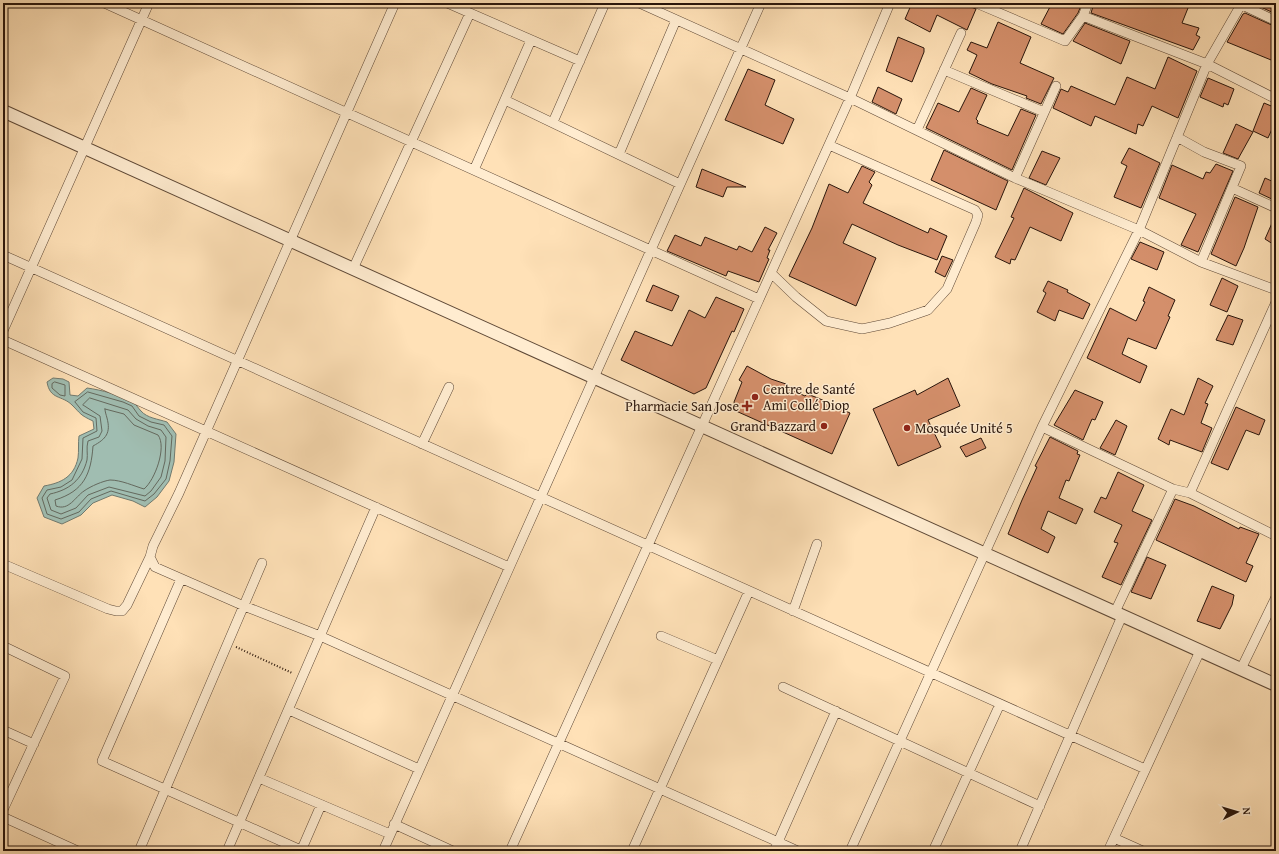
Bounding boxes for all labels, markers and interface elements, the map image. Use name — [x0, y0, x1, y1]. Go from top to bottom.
place label: Centre de Santé Ami Collé Diop — [763, 379, 856, 415]
marker: Centre de Santé Ami Collé Diop — [750, 392, 760, 402]
place label: Pharmacie San Jose — [625, 396, 739, 416]
marker: Pharmacie San Jose — [742, 401, 752, 411]
place label: Grand Bazzard — [731, 416, 817, 436]
place label: Mosquée Unité 5 — [915, 418, 1013, 438]
marker: Grand Bazzard — [819, 421, 829, 431]
marker: Mosquée Unité 5 — [902, 423, 912, 433]
north arrow — [1217, 792, 1257, 832]
text: N — [1239, 807, 1255, 816]

